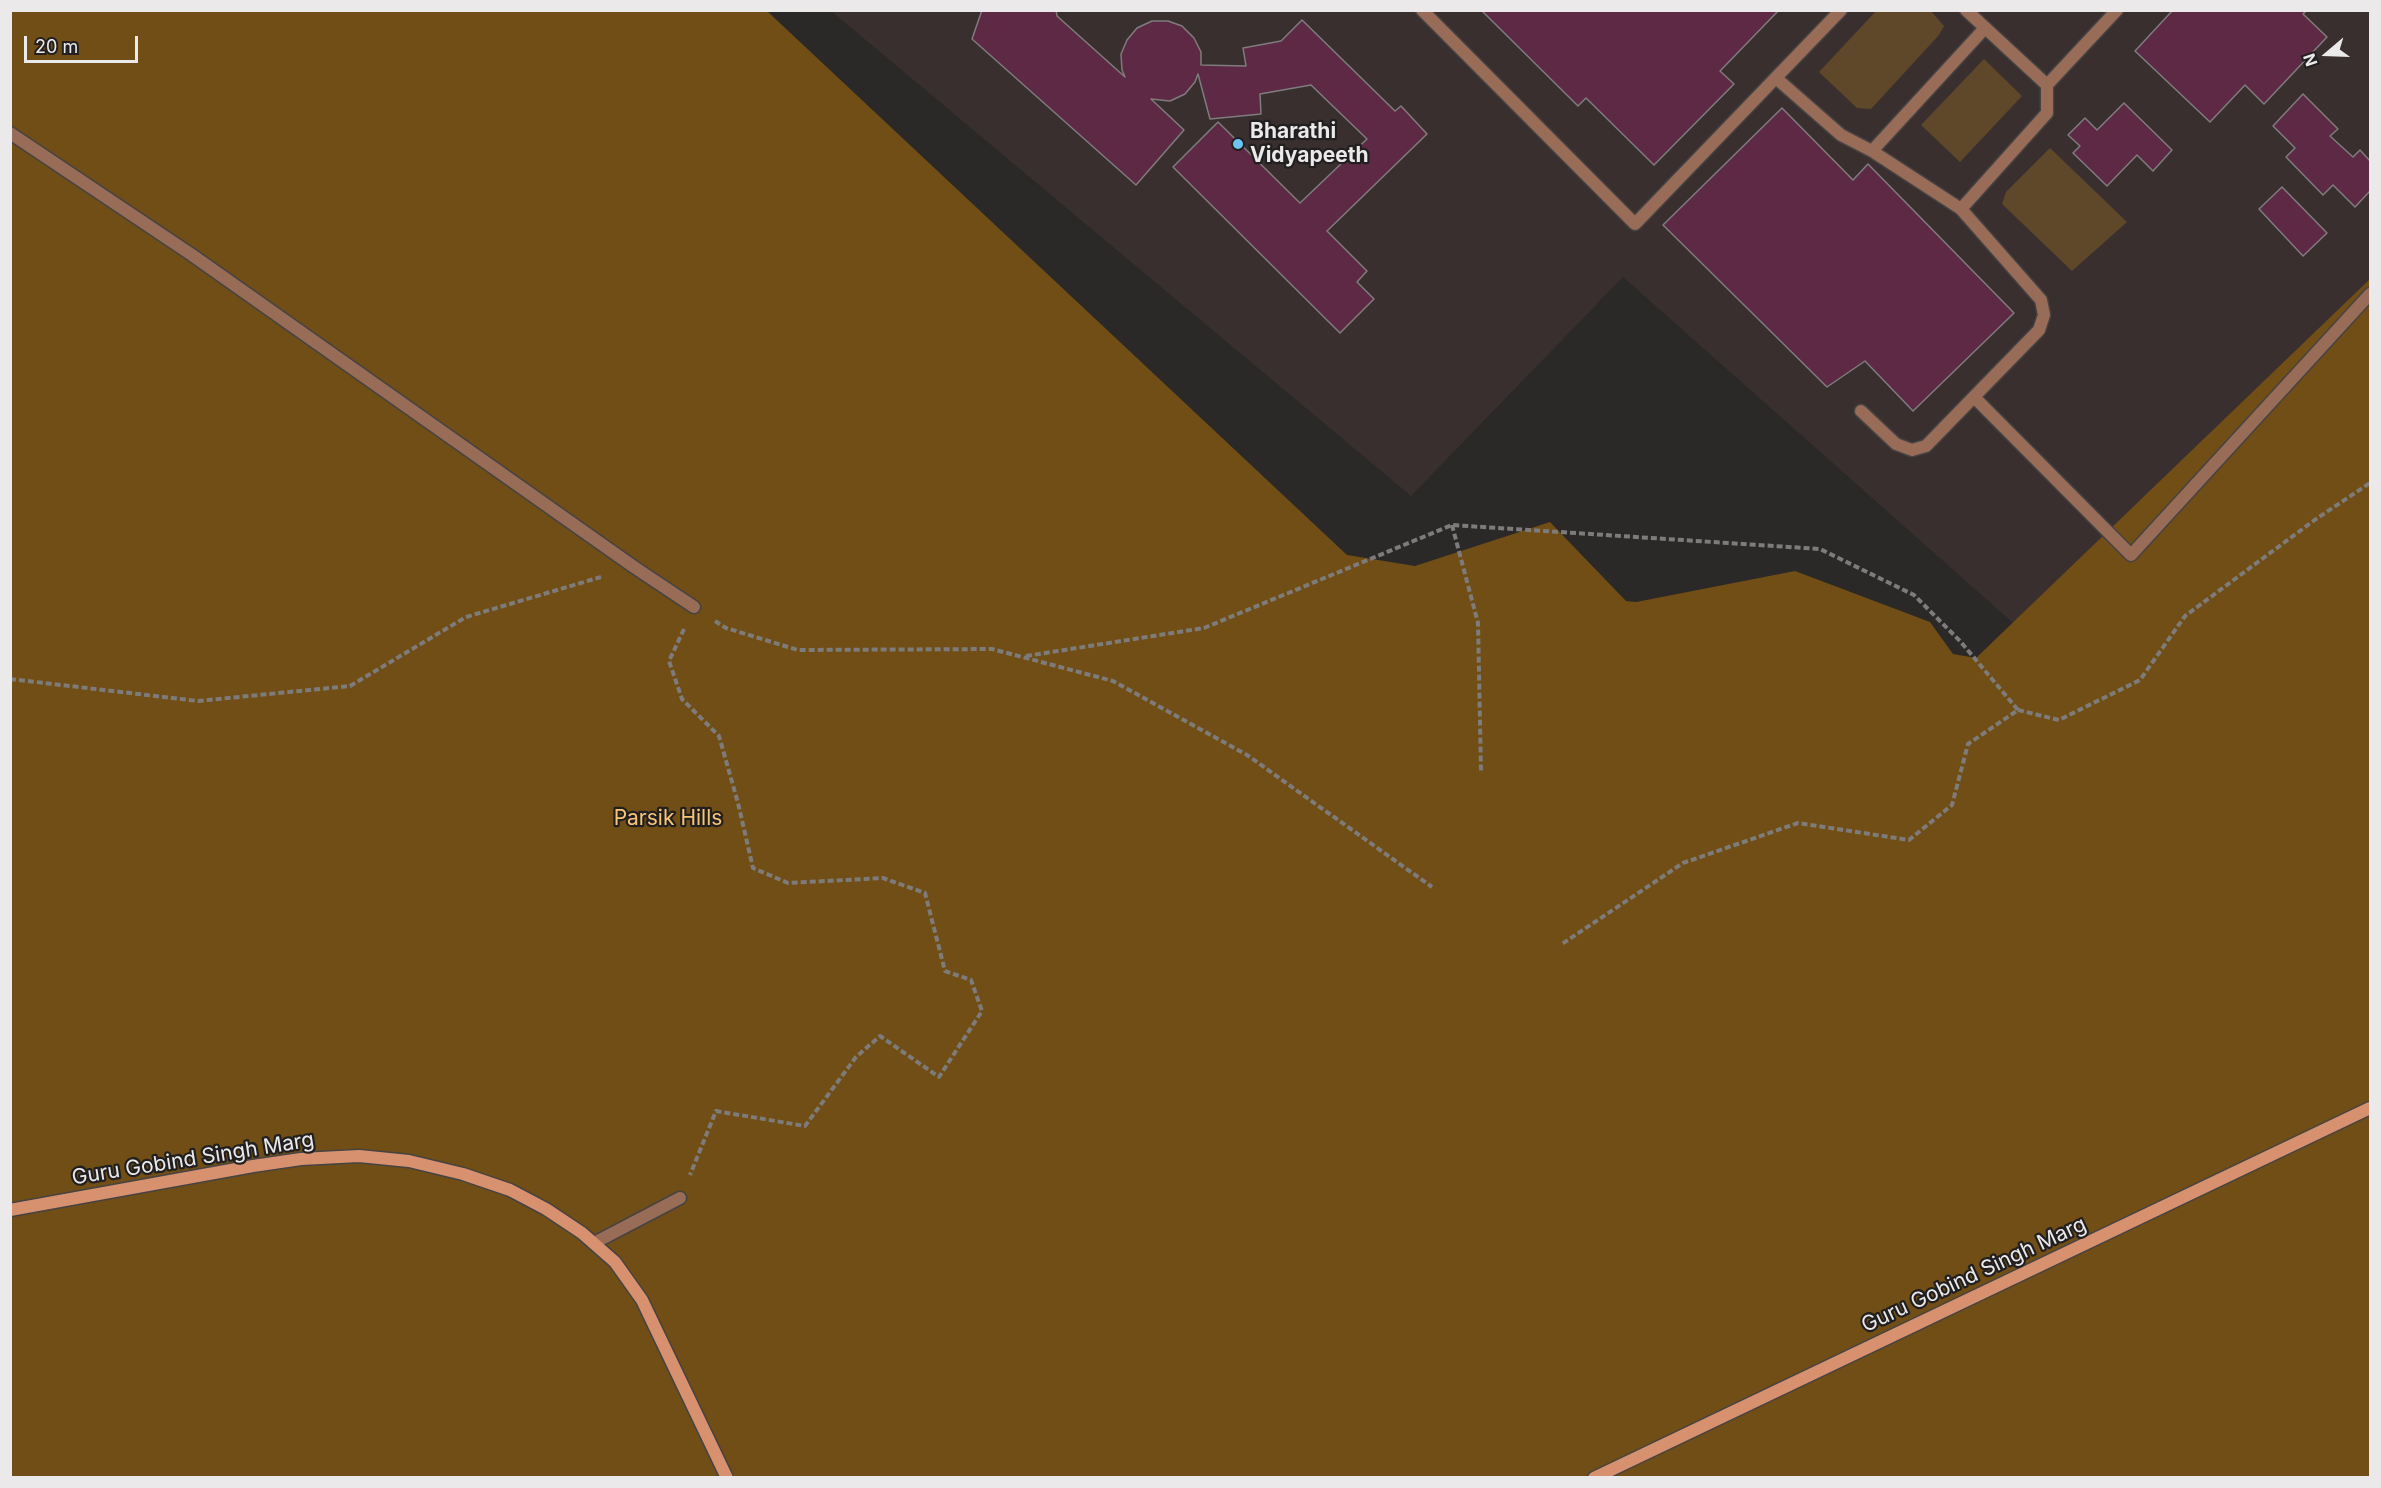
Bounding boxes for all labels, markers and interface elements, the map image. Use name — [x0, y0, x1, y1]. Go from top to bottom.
scale bar — [27, 24, 141, 62]
north arrow — [2297, 24, 2357, 84]
text: 20 m — [35, 36, 78, 57]
text: N — [2299, 51, 2321, 69]
place label: Bharathi Vidyapeeth — [1250, 119, 1369, 169]
marker: Bharathi Vidyapeeth — [1231, 137, 1245, 151]
park label: Parsik Hills — [614, 806, 722, 832]
street label: Guru Gobind Singh Marg — [70, 1127, 316, 1191]
street label: Guru Gobind Singh Marg — [1858, 1212, 2090, 1338]

